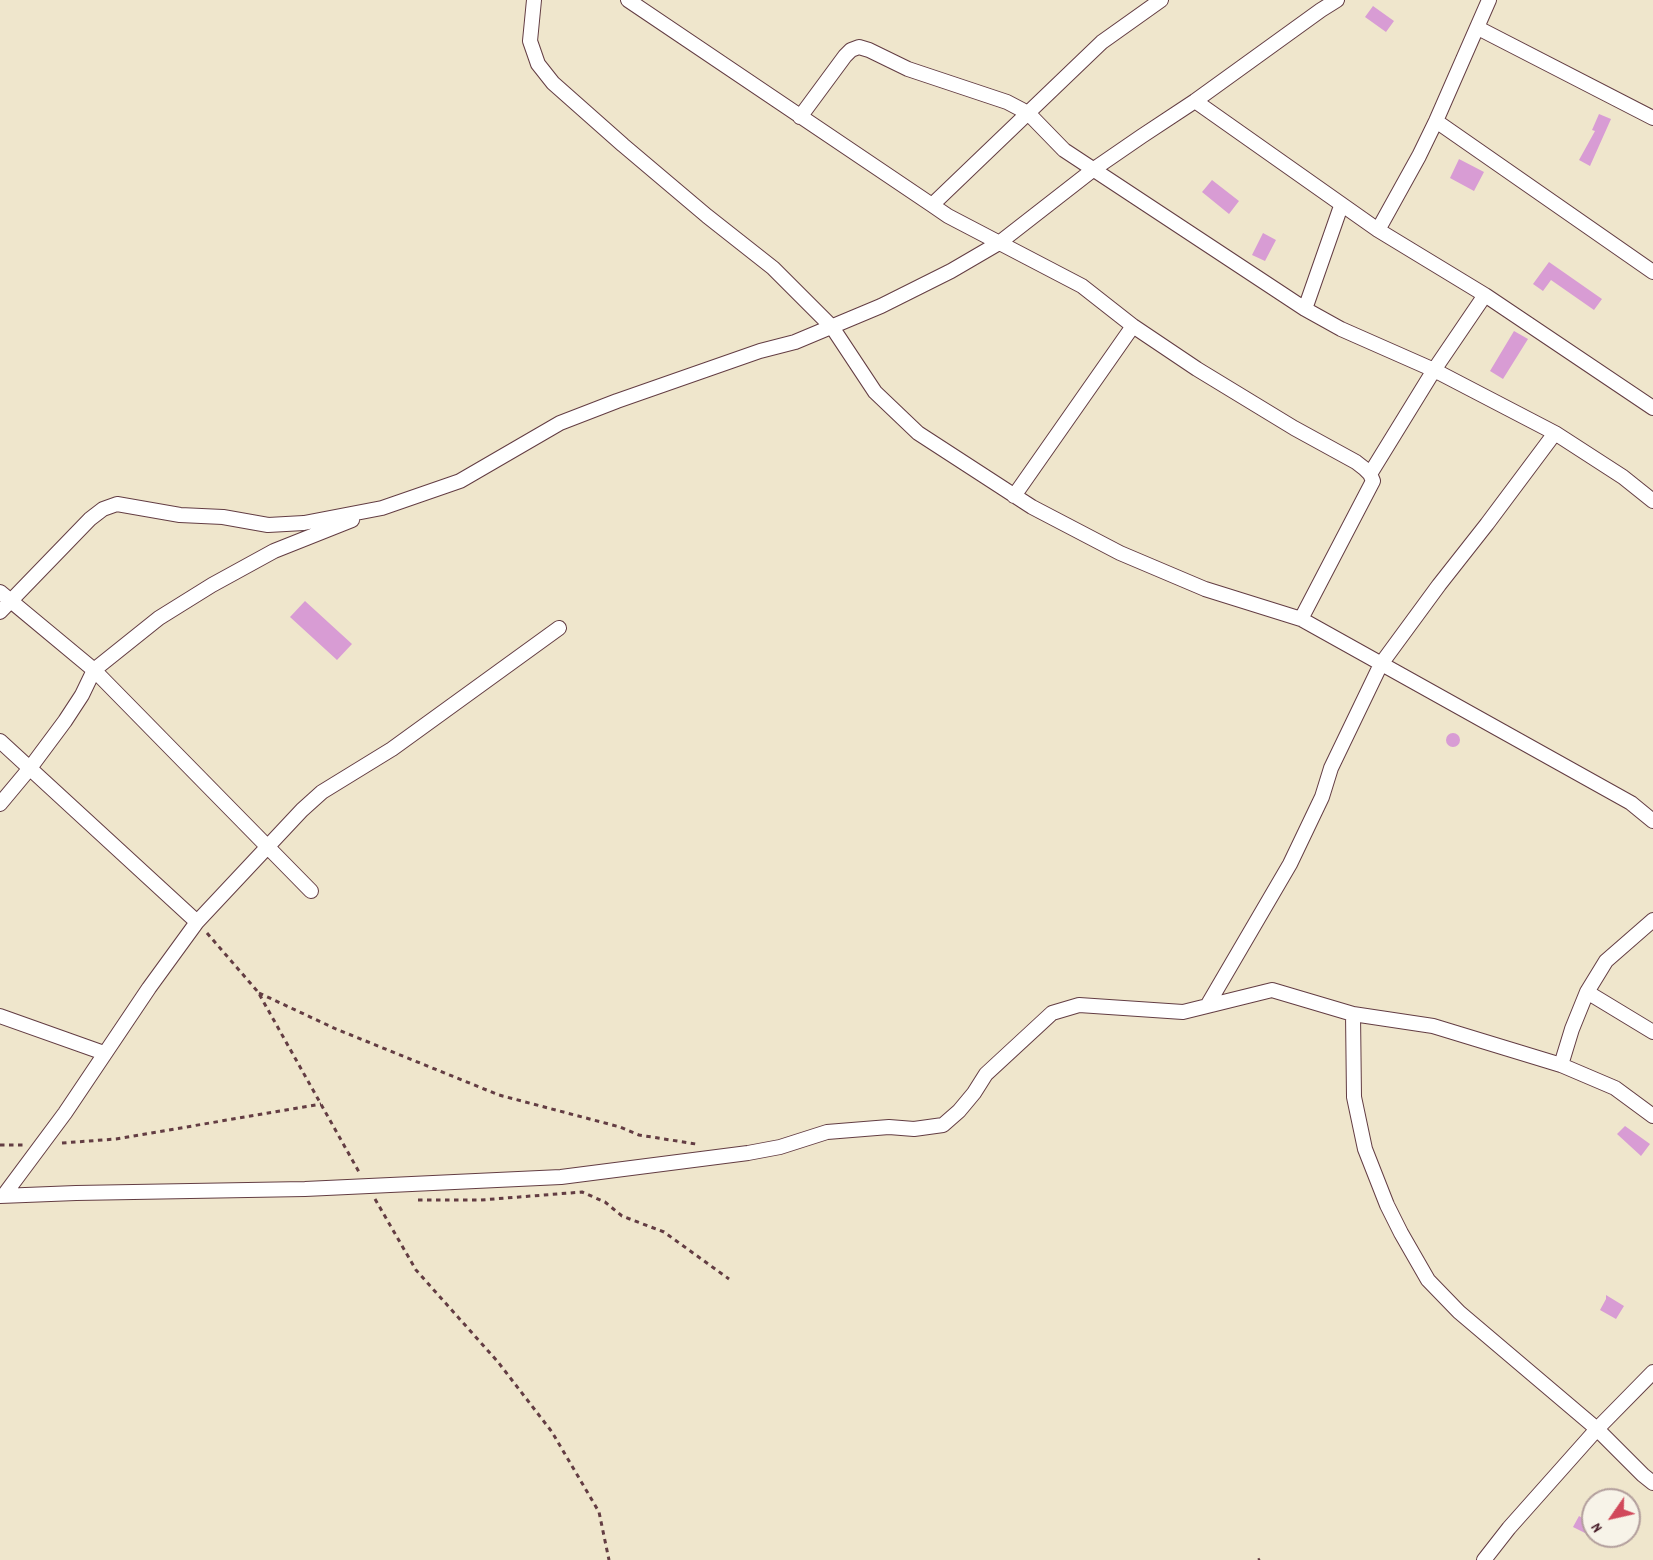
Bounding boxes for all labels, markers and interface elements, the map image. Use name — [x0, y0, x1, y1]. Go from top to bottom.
north arrow — [1581, 1488, 1641, 1548]
text: N — [1586, 1518, 1609, 1537]

